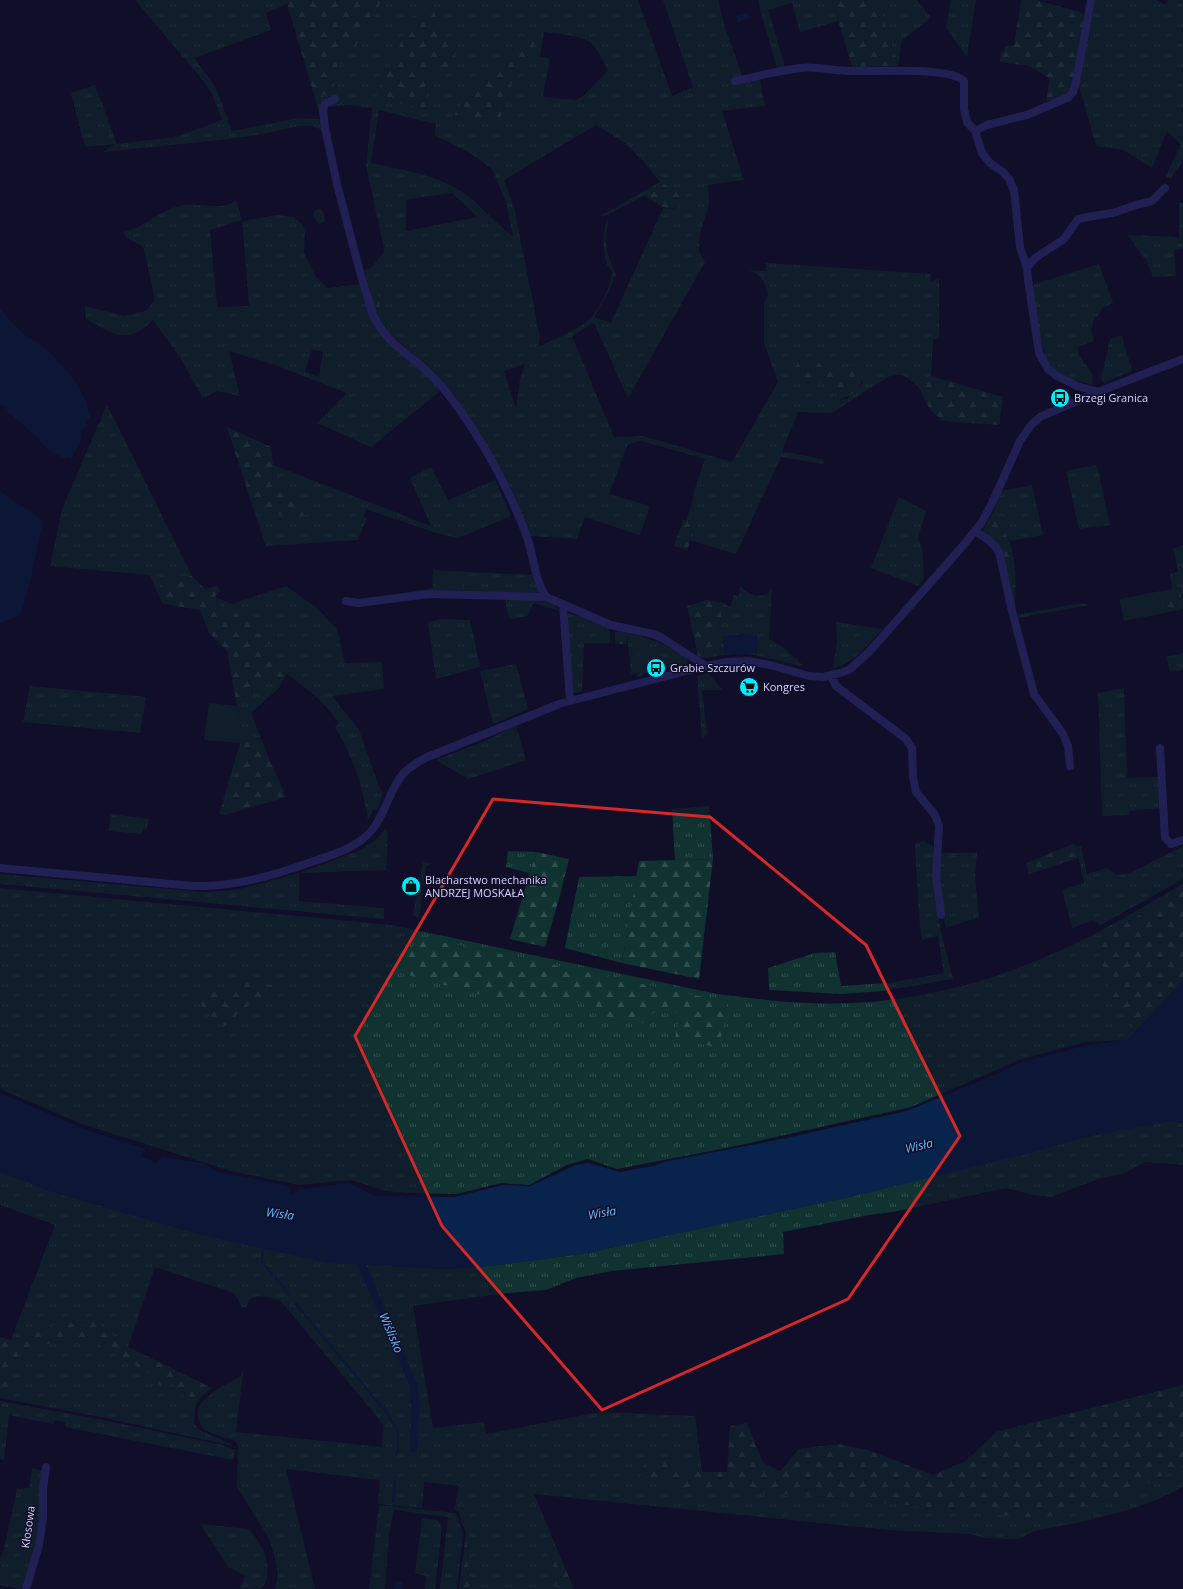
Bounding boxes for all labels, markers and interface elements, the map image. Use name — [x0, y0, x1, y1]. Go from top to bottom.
bus stop icon: Brzegi Granica — [1049, 387, 1071, 409]
place label: Brzegi Granica — [1074, 390, 1148, 405]
bus stop icon: Grabie Szczurów — [645, 657, 667, 679]
place label: Grabie Szczurów — [670, 660, 756, 675]
supermarket icon: Kongres — [738, 676, 760, 698]
place label: Kongres — [763, 679, 805, 694]
place label: Blacharstwo mechanika ANDRZEJ MOSKAŁA — [425, 872, 547, 900]
shop icon: Blacharstwo mechanika ANDRZEJ MOSKAŁA — [400, 875, 422, 897]
water label: Wisła — [903, 1134, 935, 1157]
water label: Wisła — [587, 1202, 618, 1223]
water label: Wisła — [265, 1203, 295, 1224]
water label: Wiślisko — [375, 1310, 408, 1356]
street label: Kłosowa — [17, 1505, 38, 1549]

